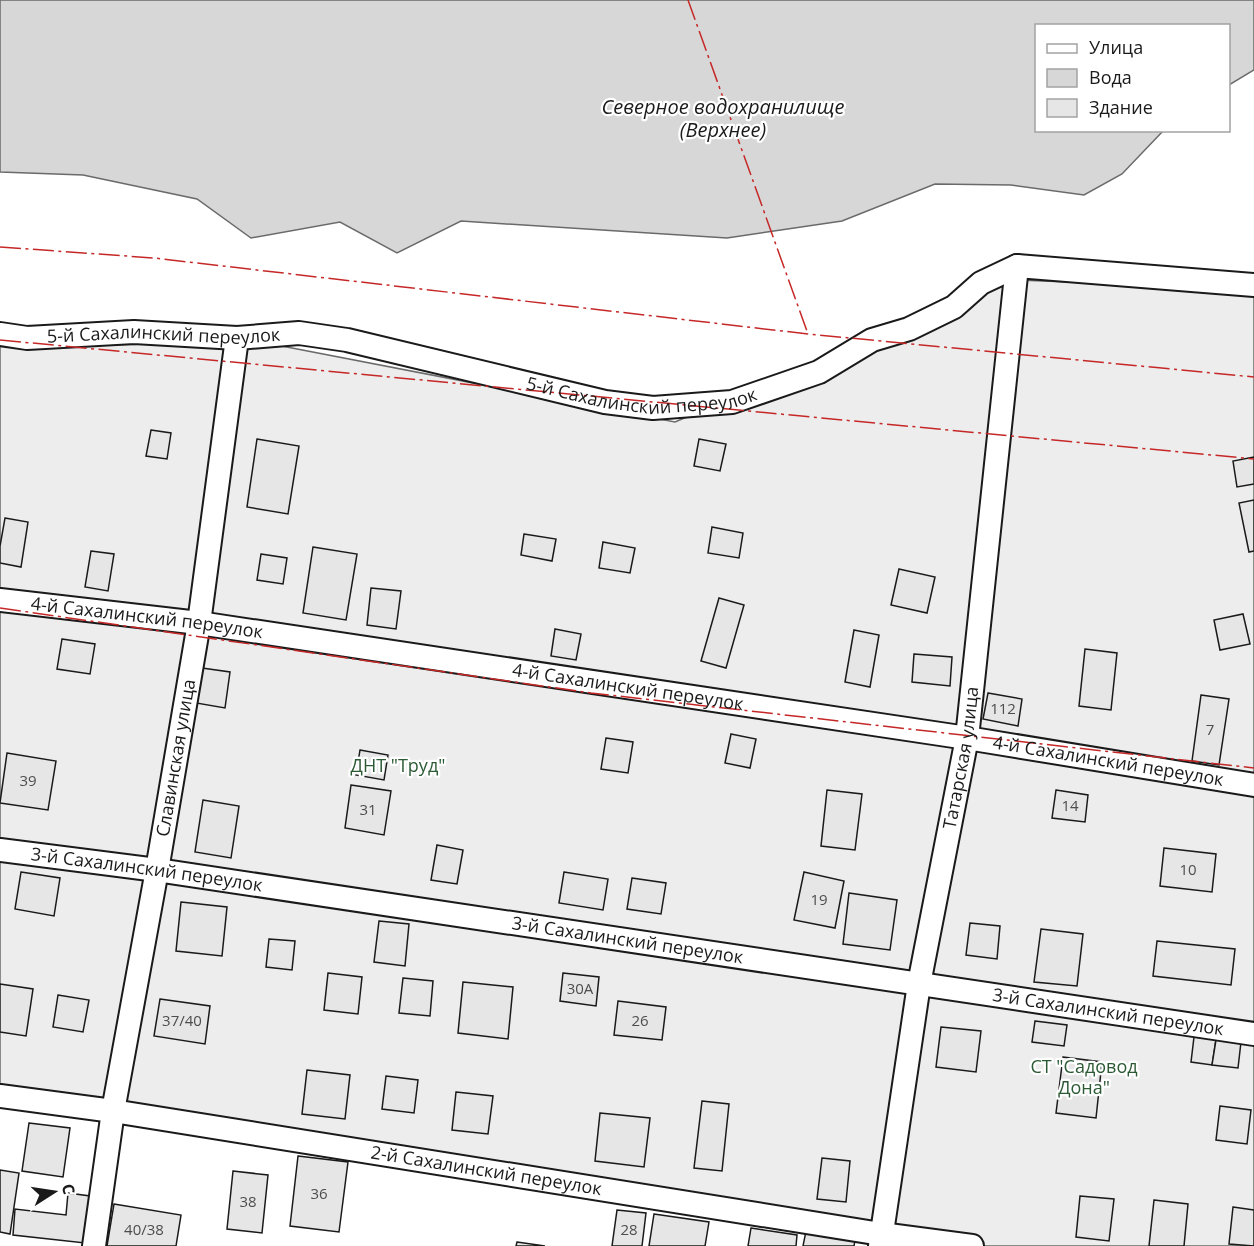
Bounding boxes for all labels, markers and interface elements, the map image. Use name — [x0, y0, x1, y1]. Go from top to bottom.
legend — [1035, 24, 1230, 132]
text: Улица — [1089, 35, 1143, 59]
text: Вода — [1089, 65, 1132, 89]
water label: Северное водохранилище (Верхнее) — [602, 93, 844, 143]
text: Здание — [1089, 95, 1153, 119]
street label: 5-й Сахалинский переулок — [46, 319, 282, 349]
street label: 5-й Сахалинский переулок — [524, 371, 760, 419]
street label: 4-й Сахалинский переулок — [30, 591, 265, 644]
street label: 4-й Сахалинский переулок — [511, 657, 746, 716]
street label: Славинская улица — [150, 677, 200, 838]
street label: Татарская улица — [937, 685, 983, 831]
house number: 112 — [990, 698, 1016, 718]
house number: 7 — [1206, 719, 1214, 739]
street label: 4-й Сахалинский переулок — [991, 729, 1226, 791]
park label: ДНТ "Труд" — [351, 753, 445, 777]
house number: 39 — [19, 770, 37, 790]
house number: 14 — [1061, 795, 1079, 815]
house number: 31 — [359, 799, 377, 819]
street label: 3-й Сахалинский переулок — [30, 841, 265, 897]
house number: 10 — [1179, 859, 1197, 879]
house number: 19 — [810, 889, 828, 909]
street label: 3-й Сахалинский переулок — [510, 910, 746, 969]
house number: 30А — [567, 978, 594, 998]
street label: 3-й Сахалинский переулок — [991, 982, 1226, 1040]
house number: 37/40 — [162, 1010, 202, 1030]
house number: 26 — [631, 1010, 649, 1030]
park label: СТ "Садовод Дона" — [1030, 1054, 1138, 1099]
street label: 2-й Сахалинский переулок — [369, 1139, 604, 1200]
north arrow — [24, 1162, 84, 1222]
text: С — [57, 1182, 80, 1196]
house number: 36 — [310, 1183, 328, 1203]
house number: 38 — [239, 1191, 257, 1211]
house number: 40/38 — [124, 1219, 164, 1239]
house number: 28 — [620, 1219, 638, 1239]

